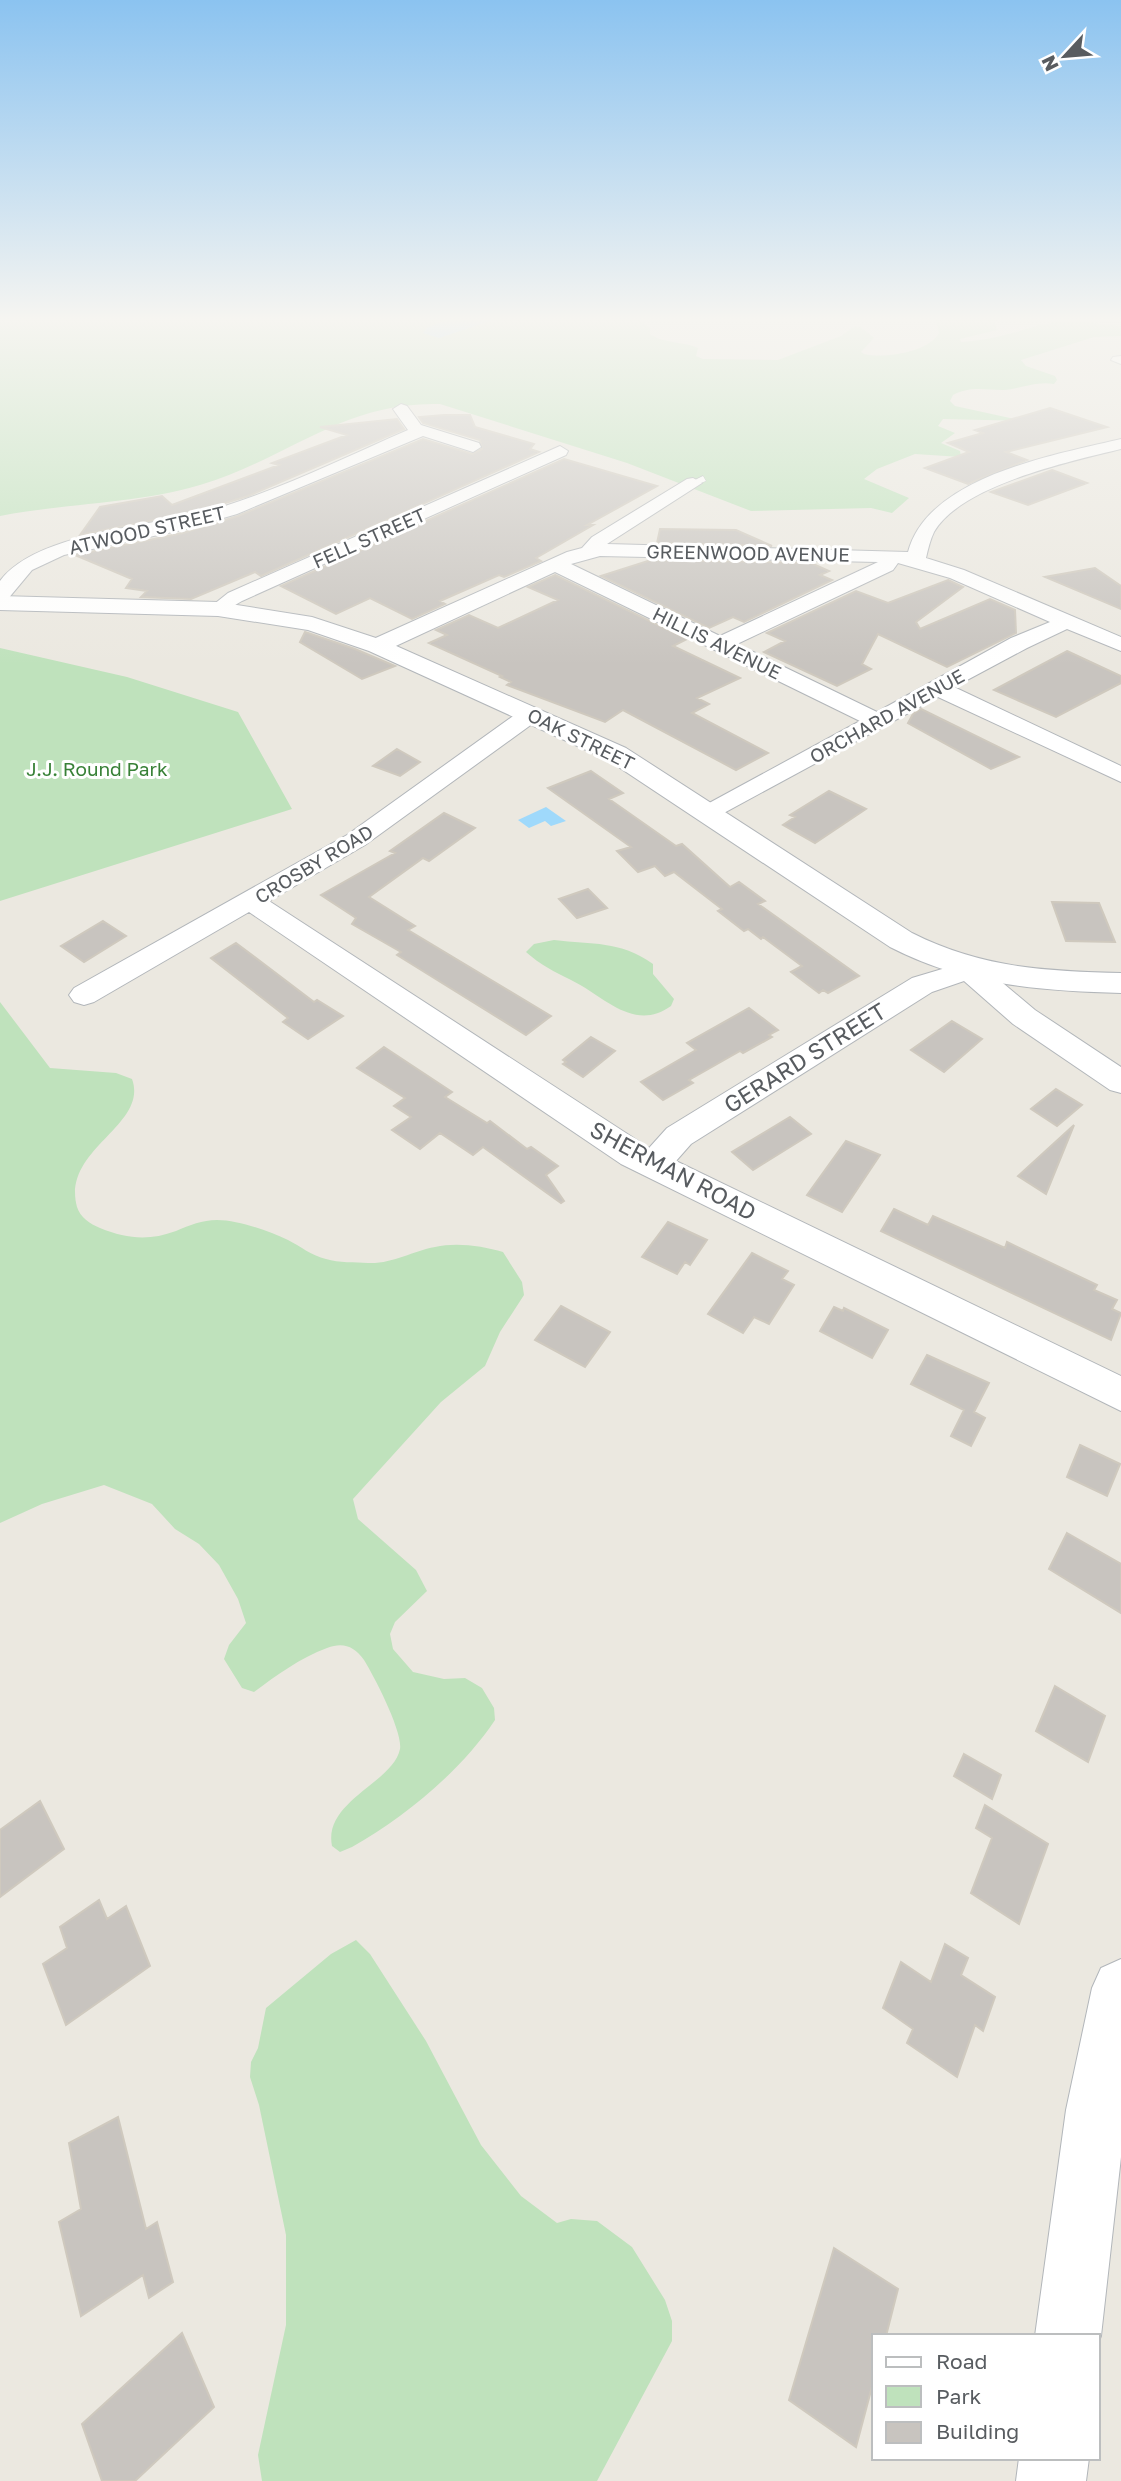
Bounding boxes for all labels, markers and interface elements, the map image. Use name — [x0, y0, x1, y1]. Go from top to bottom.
north arrow — [1030, 21, 1100, 91]
text: N — [1036, 52, 1063, 75]
street label: ATWOOD STREET — [67, 500, 227, 559]
street label: FELL STREET — [309, 502, 429, 573]
street label: GREENWOOD AVENUE — [646, 539, 850, 566]
street label: HILLIS AVENUE — [649, 601, 785, 684]
street label: ORCHARD AVENUE — [805, 664, 968, 768]
street label: OAK STREET — [524, 703, 639, 774]
park label: J.J. Round Park — [26, 757, 168, 780]
street label: CROSBY ROAD — [251, 819, 377, 908]
street label: GERARD STREET — [718, 996, 891, 1118]
street label: SHERMAN ROAD — [586, 1115, 761, 1226]
legend — [872, 2334, 1100, 2460]
text: Road — [936, 2348, 987, 2374]
text: Park — [936, 2383, 982, 2409]
text: Building — [936, 2418, 1019, 2444]

